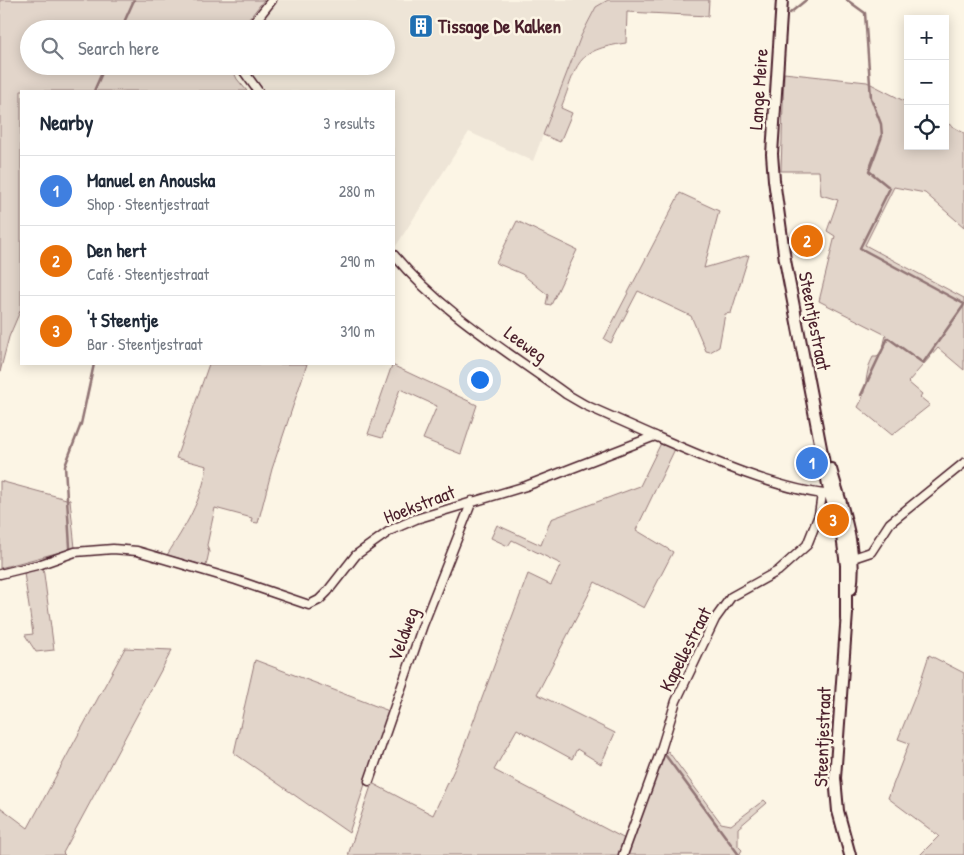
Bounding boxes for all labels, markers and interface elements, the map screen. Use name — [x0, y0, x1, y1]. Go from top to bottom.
building icon: Tissage De Kalken — [408, 13, 434, 39]
place label: Tissage De Kalken — [437, 13, 561, 40]
map controls — [904, 15, 949, 150]
button: + — [904, 15, 949, 60]
search box — [20, 20, 395, 75]
icon: search — [38, 34, 66, 62]
text: Search here — [78, 35, 159, 61]
street label: Lange Meire — [742, 47, 774, 131]
button: − — [904, 60, 949, 105]
button: locate — [904, 105, 949, 150]
text: Nearby — [40, 108, 93, 137]
text: 3 results — [323, 112, 375, 134]
text: Manuel en Anouska — [87, 167, 215, 193]
text: 1 — [53, 180, 59, 202]
text: 280 m — [339, 180, 375, 202]
text: Shop · Steentjestraat — [87, 193, 209, 215]
pin: 2 — [791, 222, 823, 260]
text: Den hert — [87, 237, 146, 263]
text: 2 — [52, 250, 60, 272]
text: 290 m — [340, 250, 375, 272]
text: Café · Steentjestraat — [87, 263, 209, 285]
street label: Steentjestraat — [793, 269, 837, 373]
text: 't Steentje — [87, 307, 159, 333]
text: 3 — [52, 320, 60, 342]
text: 310 m — [340, 320, 375, 342]
street label: Leeweg — [499, 320, 553, 368]
text: Bar · Steentjestraat — [87, 333, 202, 355]
your location — [467, 367, 493, 393]
pin: 1 — [796, 444, 828, 482]
street label: Hoekstraat — [380, 478, 459, 530]
pin: 3 — [817, 501, 849, 539]
street label: Kapellestraat — [653, 602, 718, 696]
street label: Veldweg — [381, 603, 425, 665]
street label: Steentjestraat — [807, 686, 837, 787]

